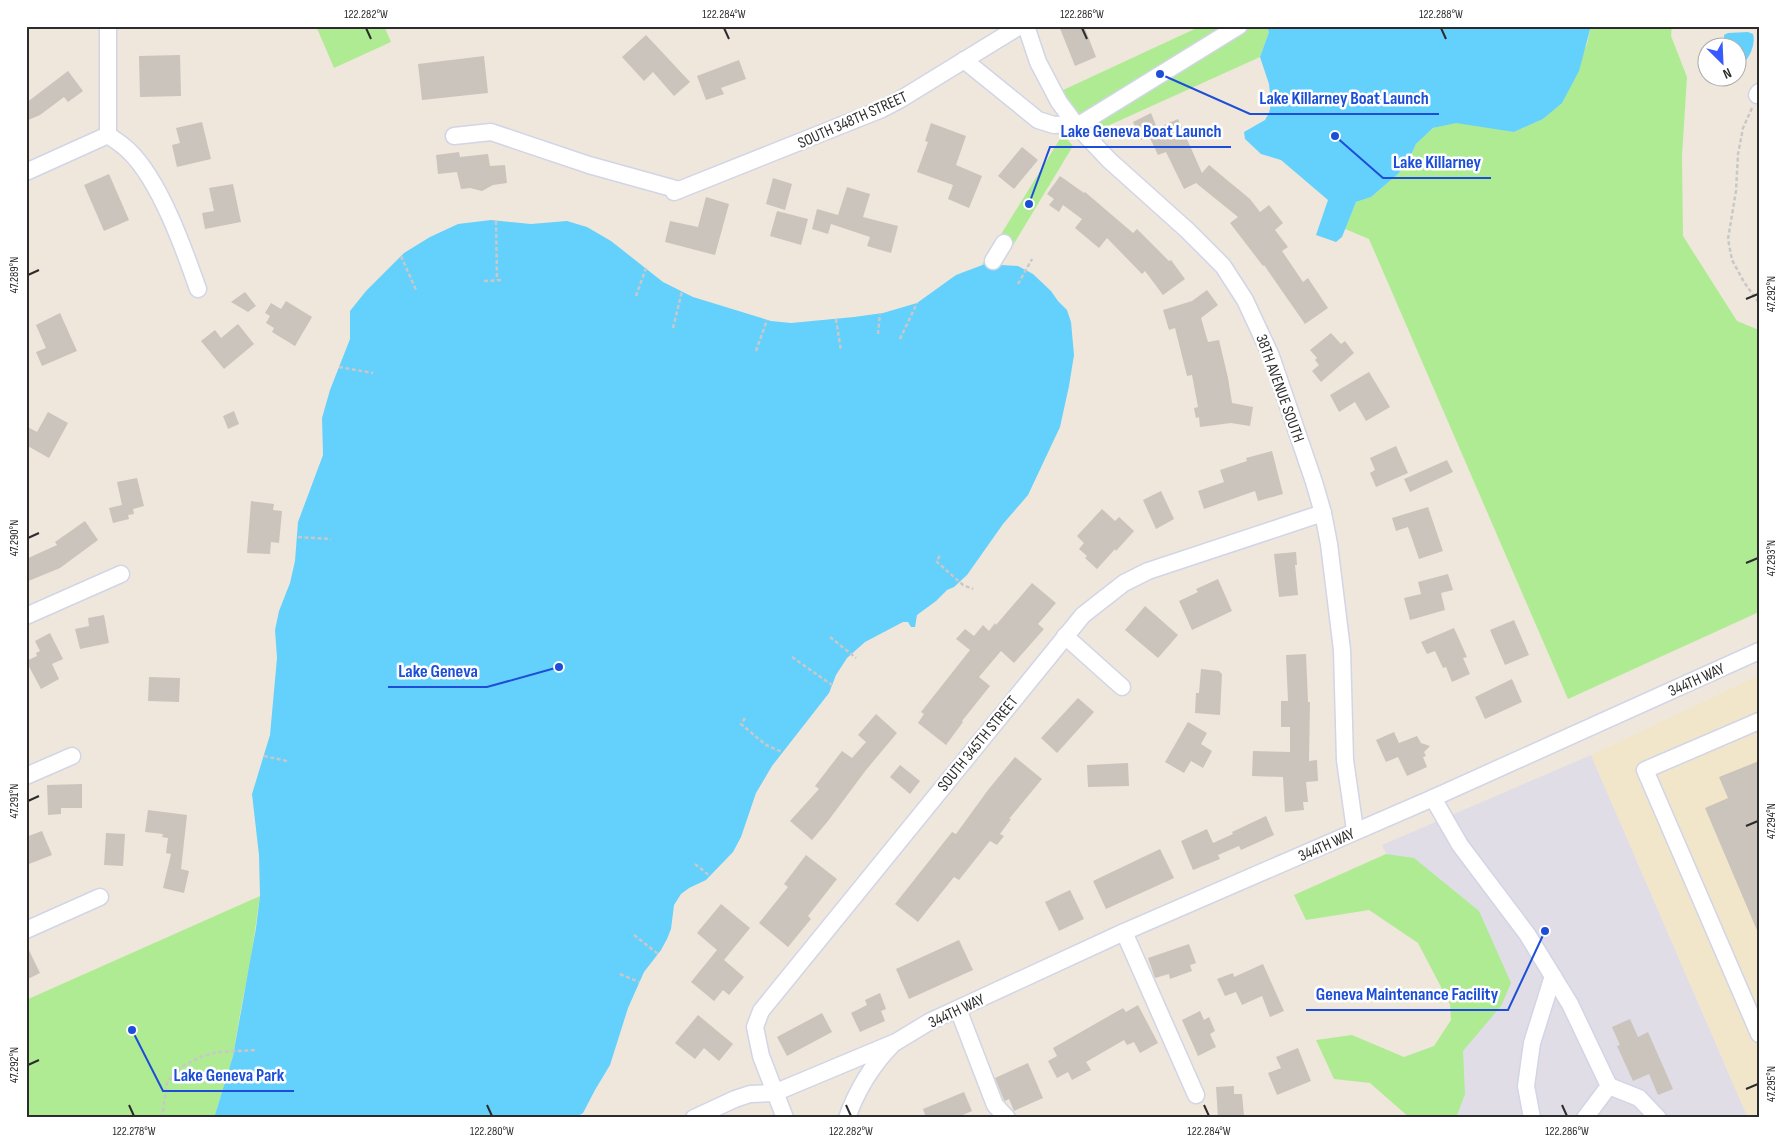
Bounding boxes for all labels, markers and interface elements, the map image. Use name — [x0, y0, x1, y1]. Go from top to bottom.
text: 122.282°W — [344, 7, 388, 22]
text: 122.284°W — [702, 7, 746, 22]
text: 122.286°W — [1060, 7, 1104, 22]
text: 122.288°W — [1419, 7, 1463, 22]
north arrow — [1698, 38, 1748, 88]
text: N — [1720, 64, 1734, 83]
callout: Lake Killarney Boat Launch — [1250, 81, 1439, 114]
street label: SOUTH 348TH STREET — [795, 88, 911, 153]
text: Lake Killarney Boat Launch — [1259, 88, 1429, 109]
callout: Lake Geneva Boat Launch — [1050, 114, 1231, 147]
text: Lake Geneva Boat Launch — [1060, 121, 1222, 142]
callout: Lake Killarney — [1383, 145, 1491, 178]
text: Lake Killarney — [1393, 152, 1482, 173]
text: 47.289°N — [7, 257, 22, 293]
text: 47.292°N — [1764, 276, 1779, 312]
street label: 38TH AVENUE SOUTH — [1251, 332, 1308, 445]
text: 47.290°N — [7, 520, 22, 556]
text: 47.293°N — [1764, 540, 1779, 576]
callout: Lake Geneva — [388, 654, 487, 687]
street label: 344TH WAY — [1666, 659, 1728, 701]
text: Lake Geneva — [398, 661, 478, 682]
street label: SOUTH 345TH STREET — [934, 692, 1023, 795]
text: 47.291°N — [7, 784, 22, 818]
text: 47.294°N — [1764, 803, 1779, 839]
street label: 344TH WAY — [1296, 824, 1358, 866]
callout: Geneva Maintenance Facility — [1306, 977, 1508, 1010]
text: Geneva Maintenance Facility — [1316, 984, 1499, 1005]
street label: 344TH WAY — [926, 990, 988, 1033]
text: 47.292°N — [7, 1047, 22, 1083]
callout: Lake Geneva Park — [163, 1058, 294, 1091]
text: Lake Geneva Park — [174, 1065, 285, 1086]
text: 47.295°N — [1764, 1066, 1779, 1102]
text: 122.278°W — [112, 1124, 156, 1139]
text: 122.280°W — [470, 1124, 514, 1139]
text: 122.282°W — [829, 1124, 873, 1139]
text: 122.284°W — [1187, 1124, 1231, 1139]
text: 122.286°W — [1545, 1124, 1589, 1139]

